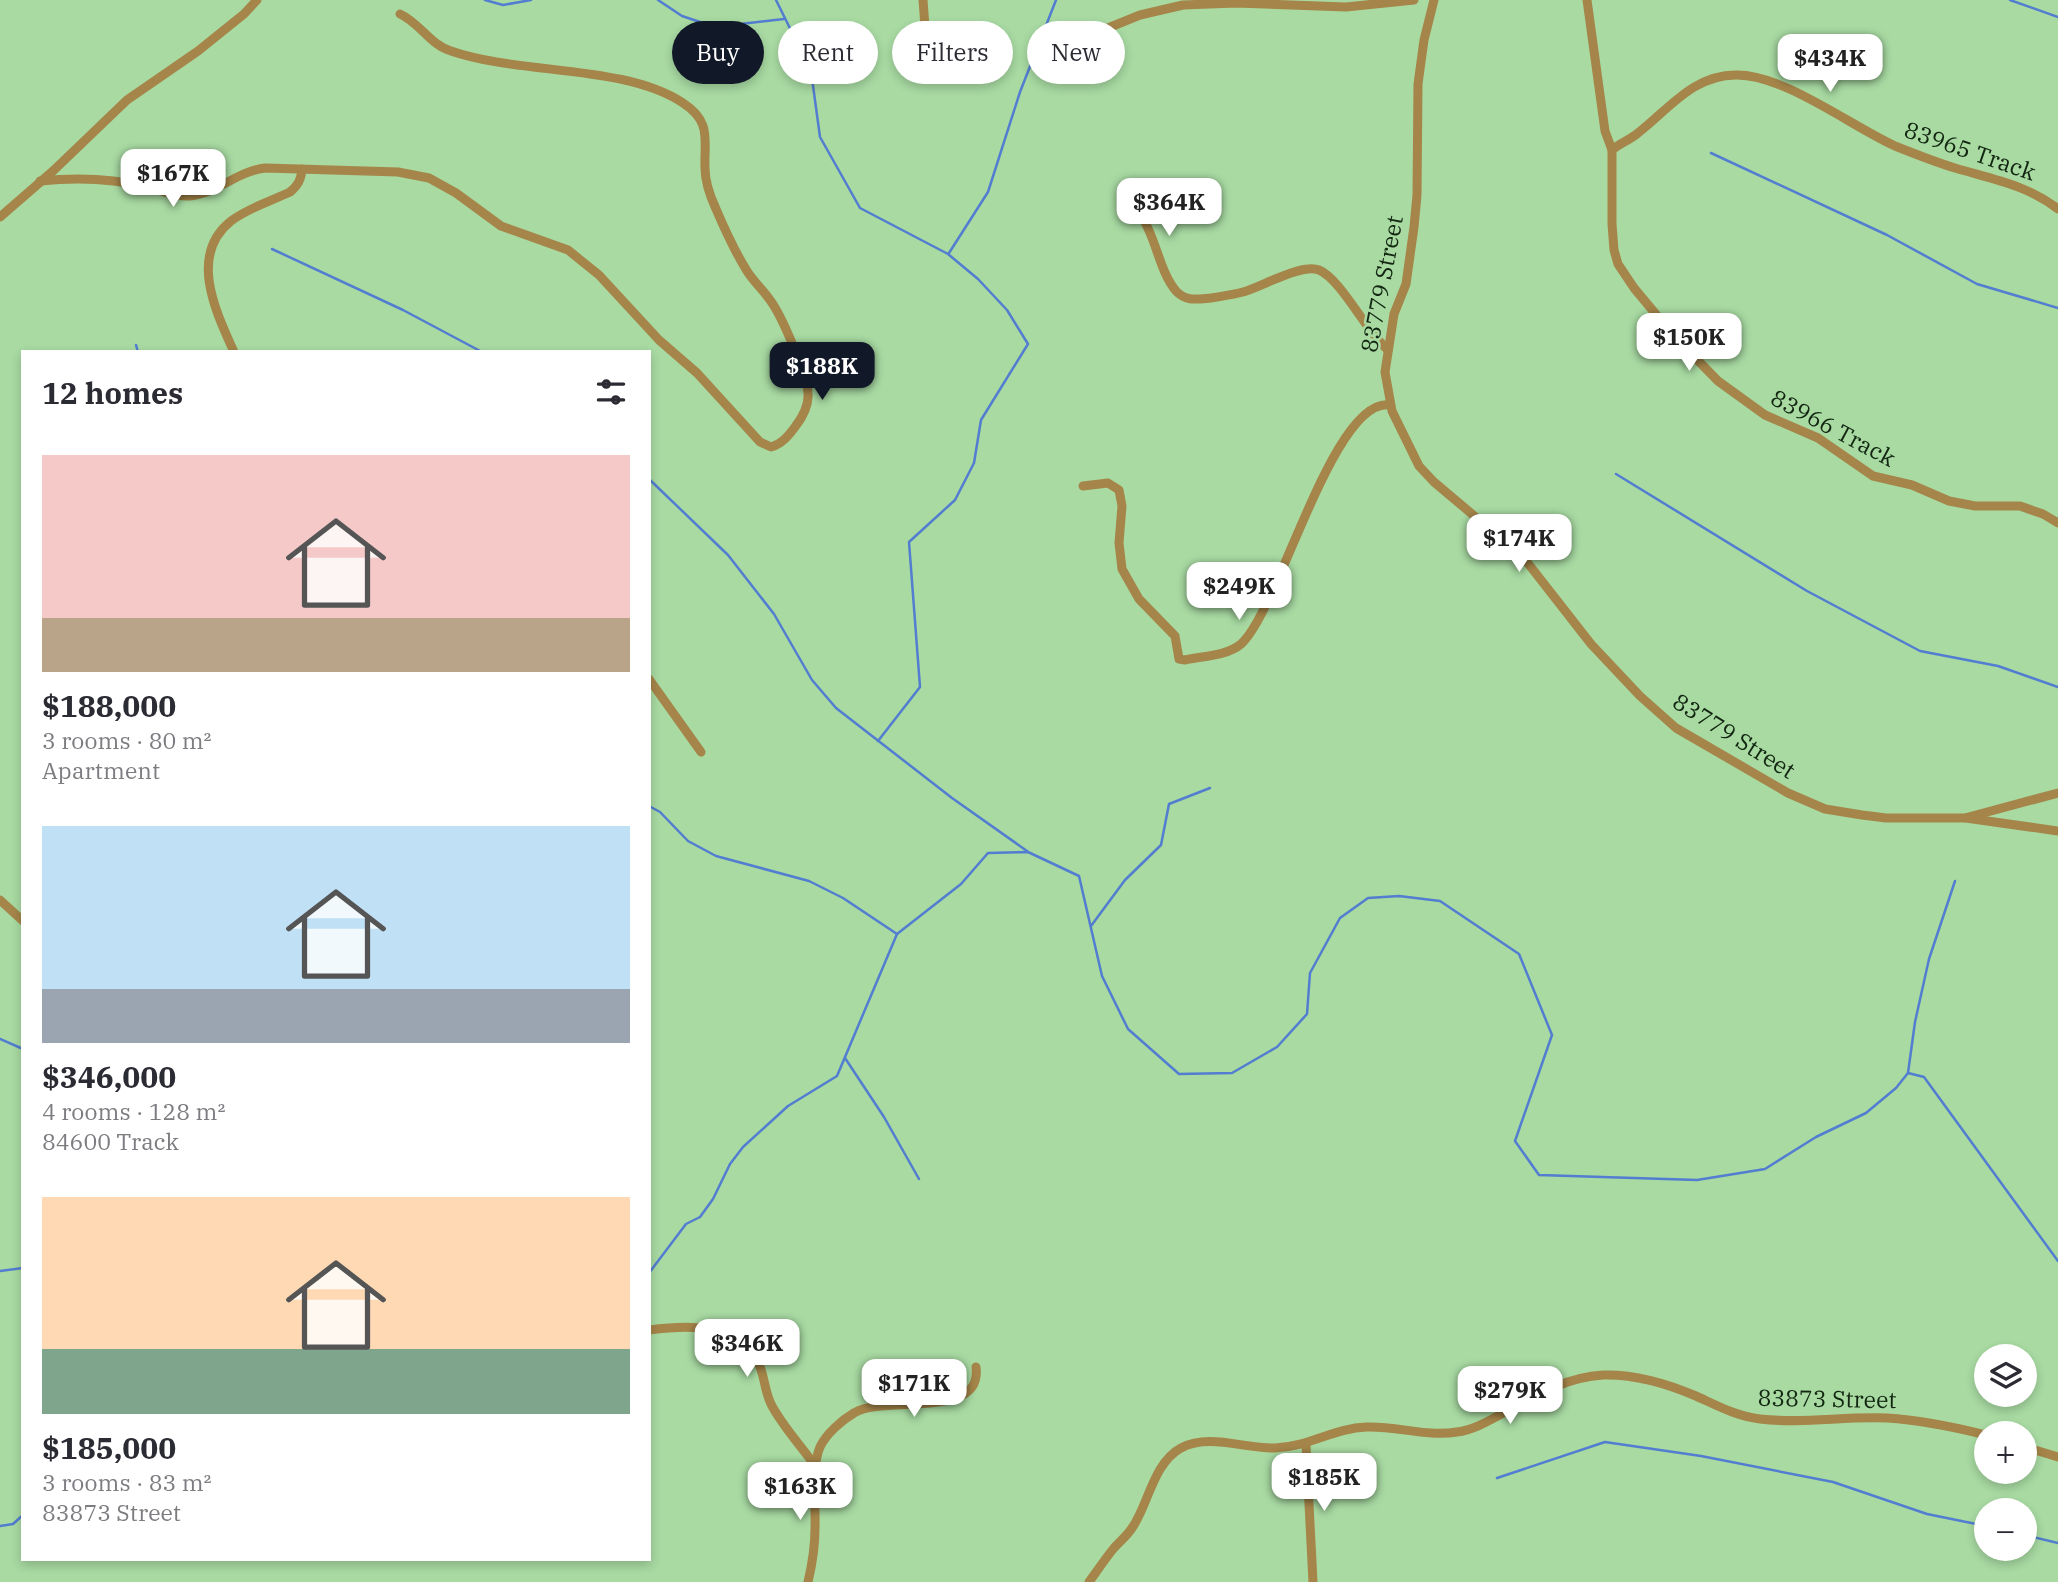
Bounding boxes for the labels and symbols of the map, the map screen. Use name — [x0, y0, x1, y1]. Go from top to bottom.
pin: $434K — [1781, 34, 1879, 94]
street label: 83965 Track — [1901, 114, 2041, 187]
pin: $167K — [124, 150, 222, 209]
pin: $364K — [1120, 178, 1218, 238]
street label: 83779 Street — [1353, 213, 1409, 355]
pin: $150K — [1640, 314, 1738, 373]
pin: $188K — [773, 342, 871, 402]
street label: 83966 Track — [1766, 382, 1902, 473]
pin: $174K — [1470, 514, 1568, 574]
pin: $249K — [1190, 562, 1288, 622]
street label: 83779 Street — [1668, 686, 1801, 785]
pin: $346K — [698, 1320, 796, 1379]
pin: $171K — [865, 1360, 963, 1419]
pin: $279K — [1461, 1366, 1559, 1426]
street label: 83873 Street — [1757, 1382, 1897, 1414]
pin: $185K — [1275, 1454, 1373, 1513]
pin: $163K — [751, 1462, 849, 1522]

